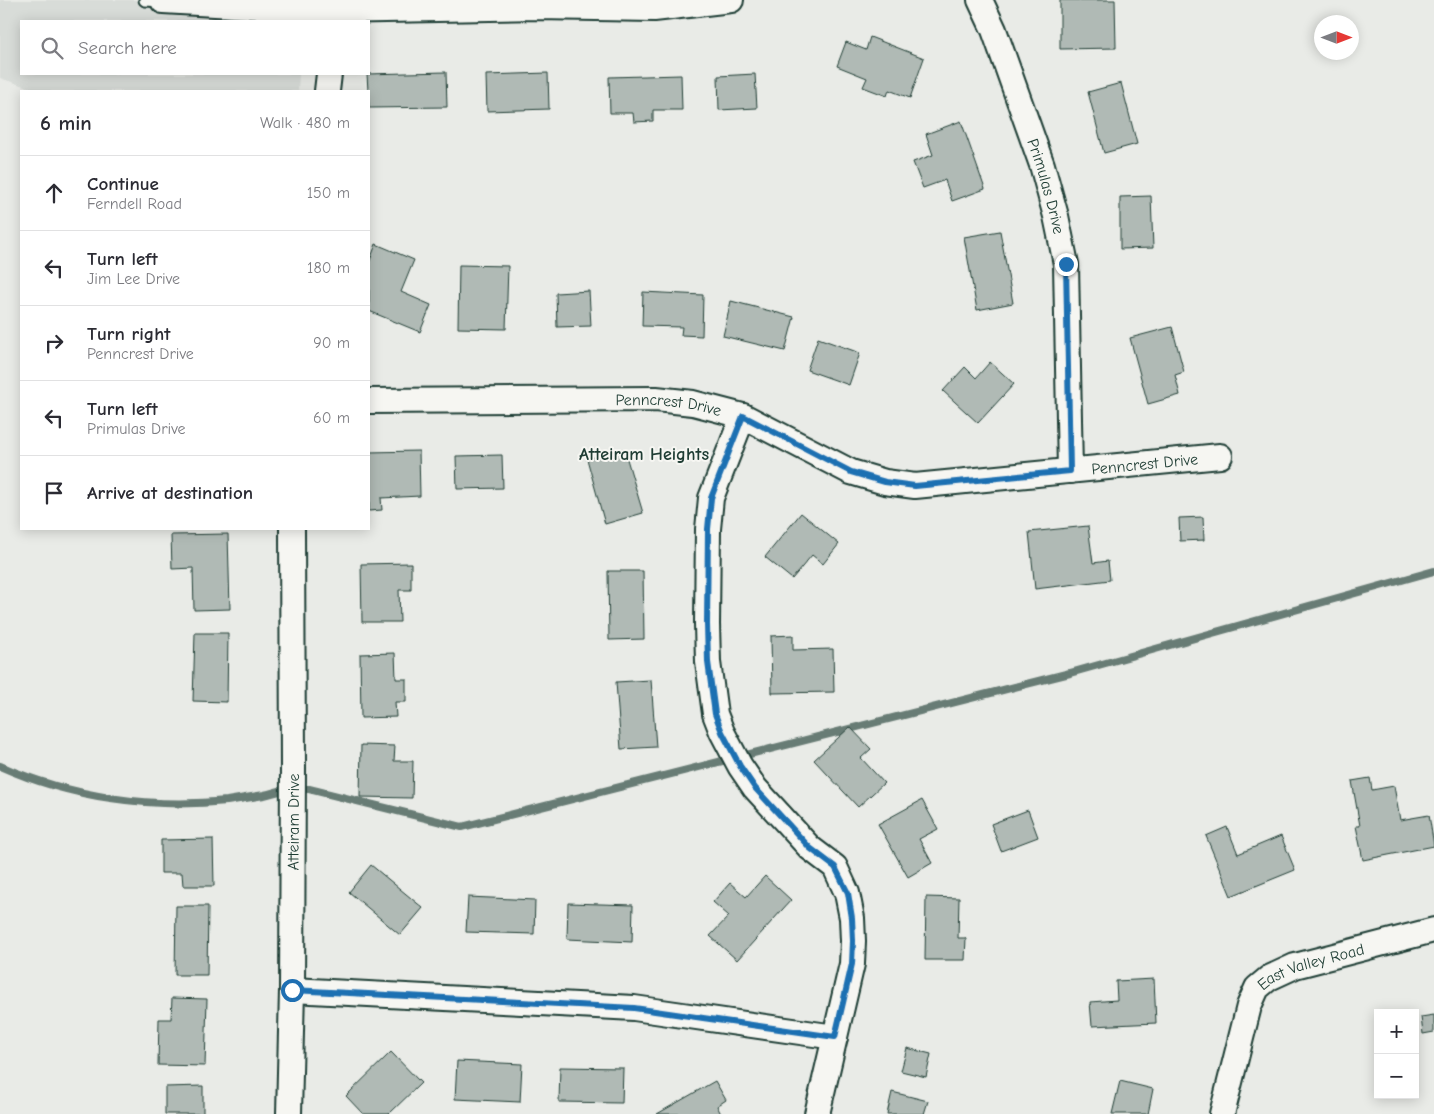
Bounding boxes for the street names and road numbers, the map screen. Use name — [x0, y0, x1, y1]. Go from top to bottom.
street label: Primulas Drive — [1023, 136, 1068, 236]
street label: Penncrest Drive — [615, 391, 723, 420]
street label: Penncrest Drive — [1091, 450, 1199, 479]
street label: Atteiram Drive — [285, 773, 303, 871]
street label: East Valley Road — [1254, 940, 1366, 994]

